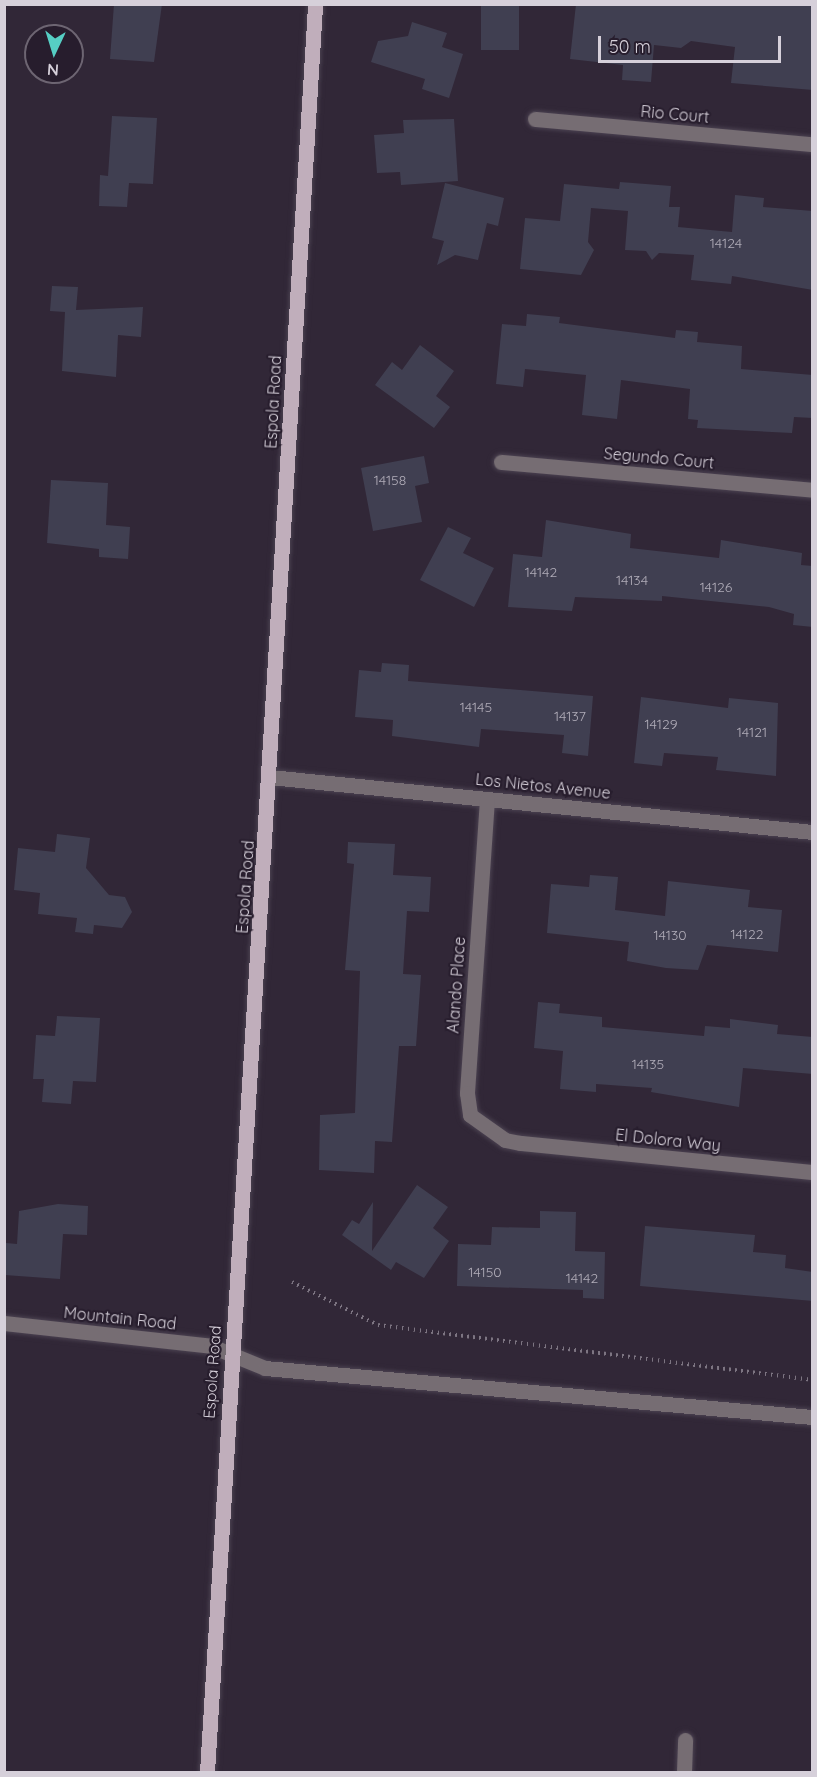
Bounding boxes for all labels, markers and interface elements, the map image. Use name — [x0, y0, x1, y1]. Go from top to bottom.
north arrow — [24, 24, 84, 84]
scale bar — [601, 24, 784, 62]
text: 50 m — [609, 35, 651, 58]
text: N — [46, 60, 59, 80]
street label: Rio Court — [640, 101, 710, 127]
house number: 14124 — [710, 235, 742, 251]
street label: Espola Road — [261, 355, 285, 449]
street label: Segundo Court — [603, 444, 715, 472]
house number: 14158 — [374, 472, 406, 488]
house number: 14142 — [525, 564, 557, 580]
house number: 14134 — [616, 572, 648, 588]
house number: 14126 — [700, 579, 732, 595]
house number: 14145 — [460, 699, 492, 715]
house number: 14137 — [554, 708, 586, 724]
house number: 14129 — [645, 716, 677, 732]
house number: 14121 — [737, 724, 767, 740]
street label: Los Nietos Avenue — [474, 769, 612, 803]
street label: Espola Road — [232, 840, 258, 934]
house number: 14122 — [731, 926, 763, 942]
house number: 14130 — [653, 927, 687, 943]
street label: Alando Place — [443, 936, 469, 1034]
house number: 14135 — [632, 1056, 664, 1072]
street label: El Dolora Way — [614, 1125, 722, 1155]
house number: 14150 — [468, 1264, 502, 1280]
house number: 14142 — [566, 1270, 598, 1286]
street label: Mountain Road — [63, 1303, 177, 1333]
street label: Espola Road — [199, 1325, 225, 1419]

